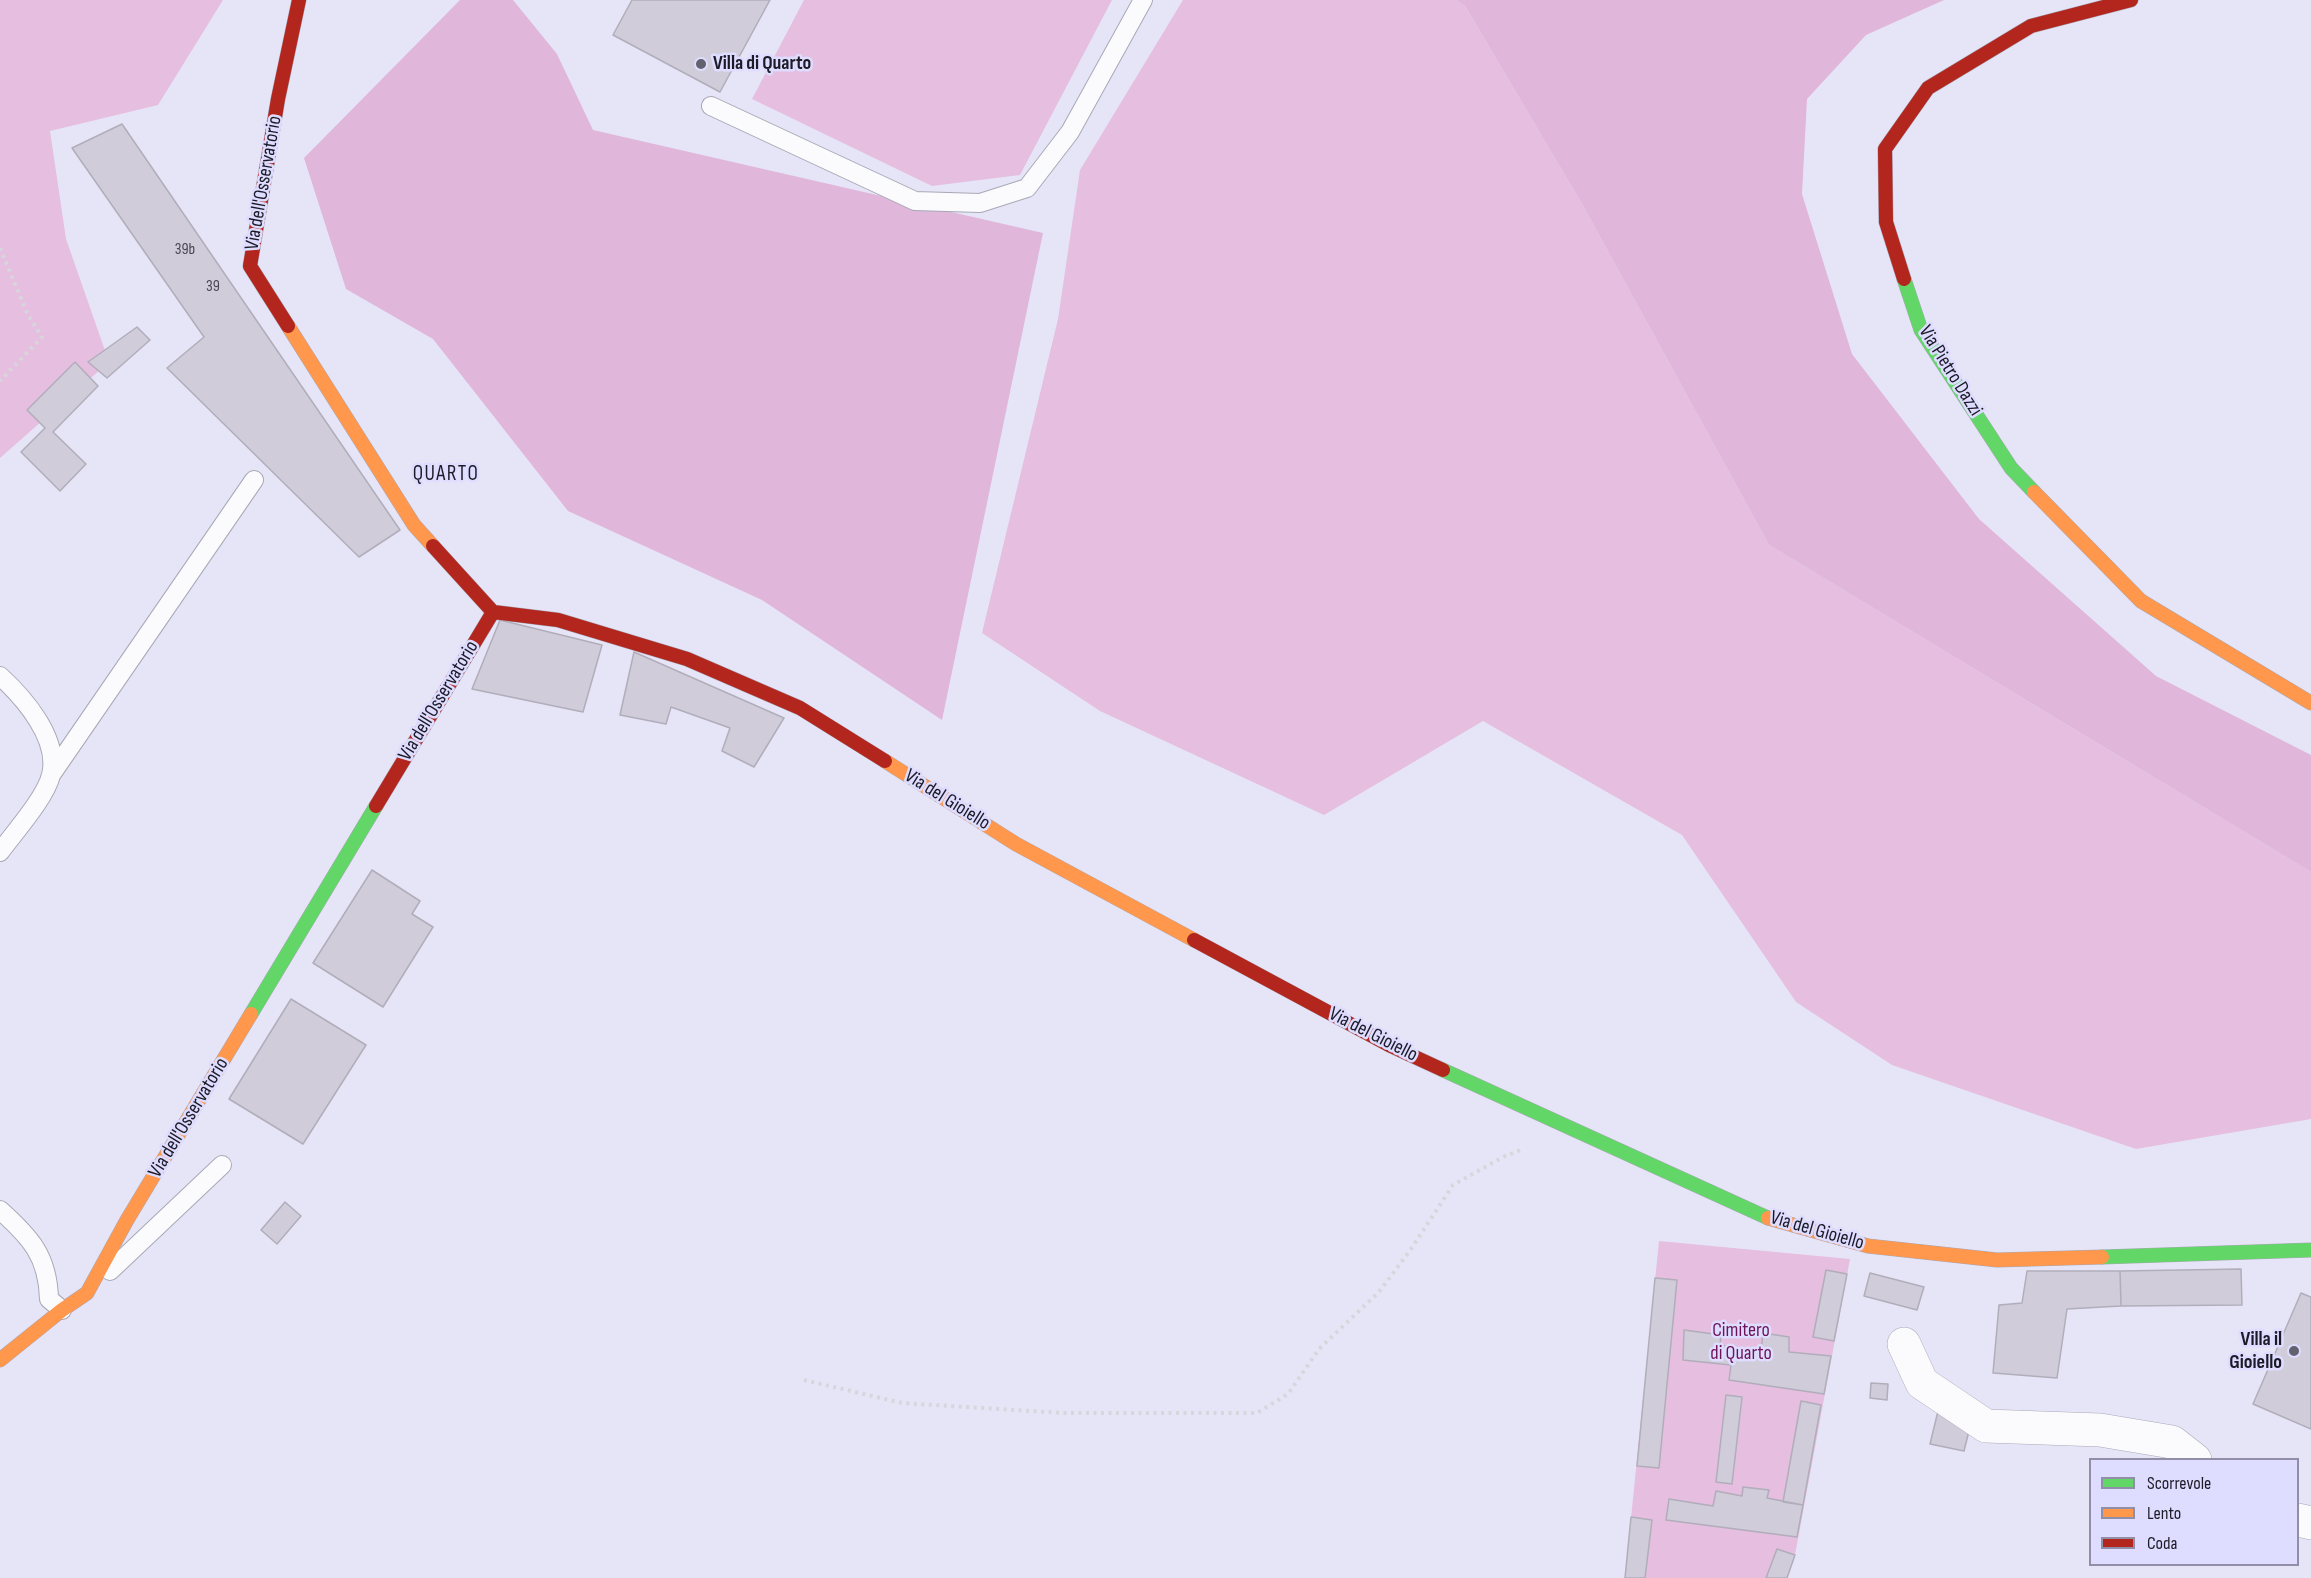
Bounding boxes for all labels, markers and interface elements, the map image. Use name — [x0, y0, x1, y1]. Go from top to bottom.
place label: Villa di Quarto — [713, 52, 811, 76]
marker: Villa di Quarto — [694, 57, 708, 71]
street label: Via dell'Osservatorio — [240, 114, 288, 252]
house number: 39b — [175, 240, 195, 260]
house number: 39 — [206, 277, 220, 297]
street label: Via Pietro Dazzi — [1913, 321, 1987, 421]
district label: QUARTO — [413, 462, 479, 488]
street label: Via dell'Osservatorio — [394, 637, 484, 765]
street label: Via del Gioiello — [900, 764, 994, 836]
street label: Via del Gioiello — [1325, 1002, 1421, 1068]
street label: Via dell'Osservatorio — [144, 1054, 234, 1182]
street label: Via del Gioiello — [1767, 1206, 1867, 1256]
park label: Cimitero di Quarto — [1710, 1319, 1772, 1366]
place label: Villa il Gioiello — [2229, 1328, 2282, 1375]
marker: Villa il Gioiello — [2287, 1344, 2301, 1358]
legend — [2089, 1458, 2299, 1566]
text: Scorrevole — [2147, 1473, 2211, 1494]
text: Lento — [2147, 1503, 2181, 1524]
text: Coda — [2147, 1533, 2177, 1554]

